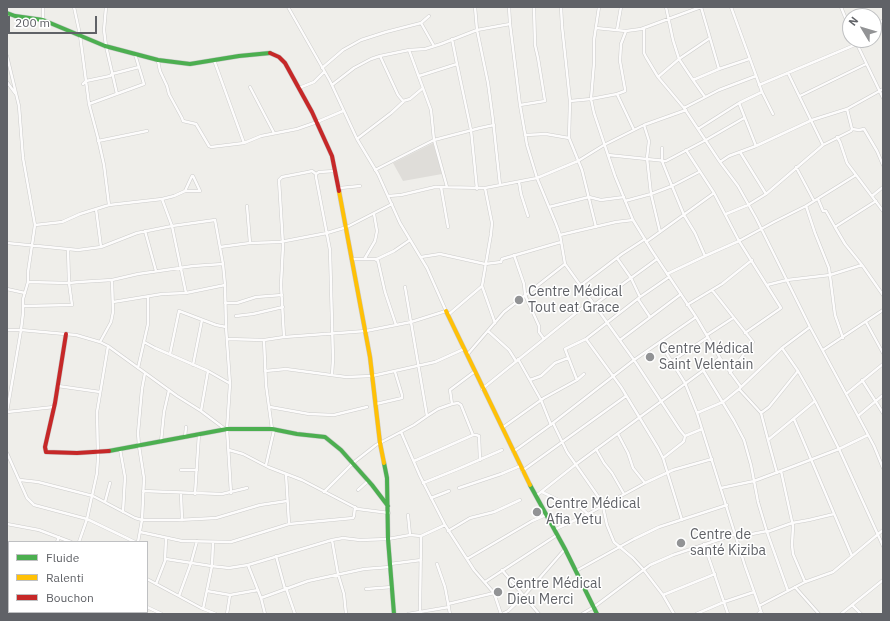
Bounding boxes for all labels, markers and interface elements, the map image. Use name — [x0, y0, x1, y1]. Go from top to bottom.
scale bar — [10, 8, 99, 34]
north arrow — [842, 8, 882, 48]
text: N — [845, 14, 861, 29]
text: 200 m — [15, 15, 50, 30]
place label: Centre Médical Tout eat Grace — [528, 284, 622, 316]
marker: Centre Médical Tout eat Grace — [513, 294, 525, 306]
place label: Centre Médical Saint Velentain — [659, 341, 753, 374]
marker: Centre Médical Saint Velentain — [644, 351, 656, 363]
place label: Centre Médical Afia Yetu — [546, 496, 640, 528]
marker: Centre Médical Afia Yetu — [531, 506, 543, 518]
place label: Centre de santé Kiziba — [690, 527, 766, 560]
marker: Centre de santé Kiziba — [675, 537, 687, 549]
legend — [8, 541, 148, 613]
text: Fluide — [46, 550, 79, 565]
text: Ralenti — [46, 570, 84, 585]
place label: Centre Médical Dieu Merci — [507, 576, 601, 608]
marker: Centre Médical Dieu Merci — [492, 586, 504, 598]
text: Bouchon — [46, 590, 94, 605]

